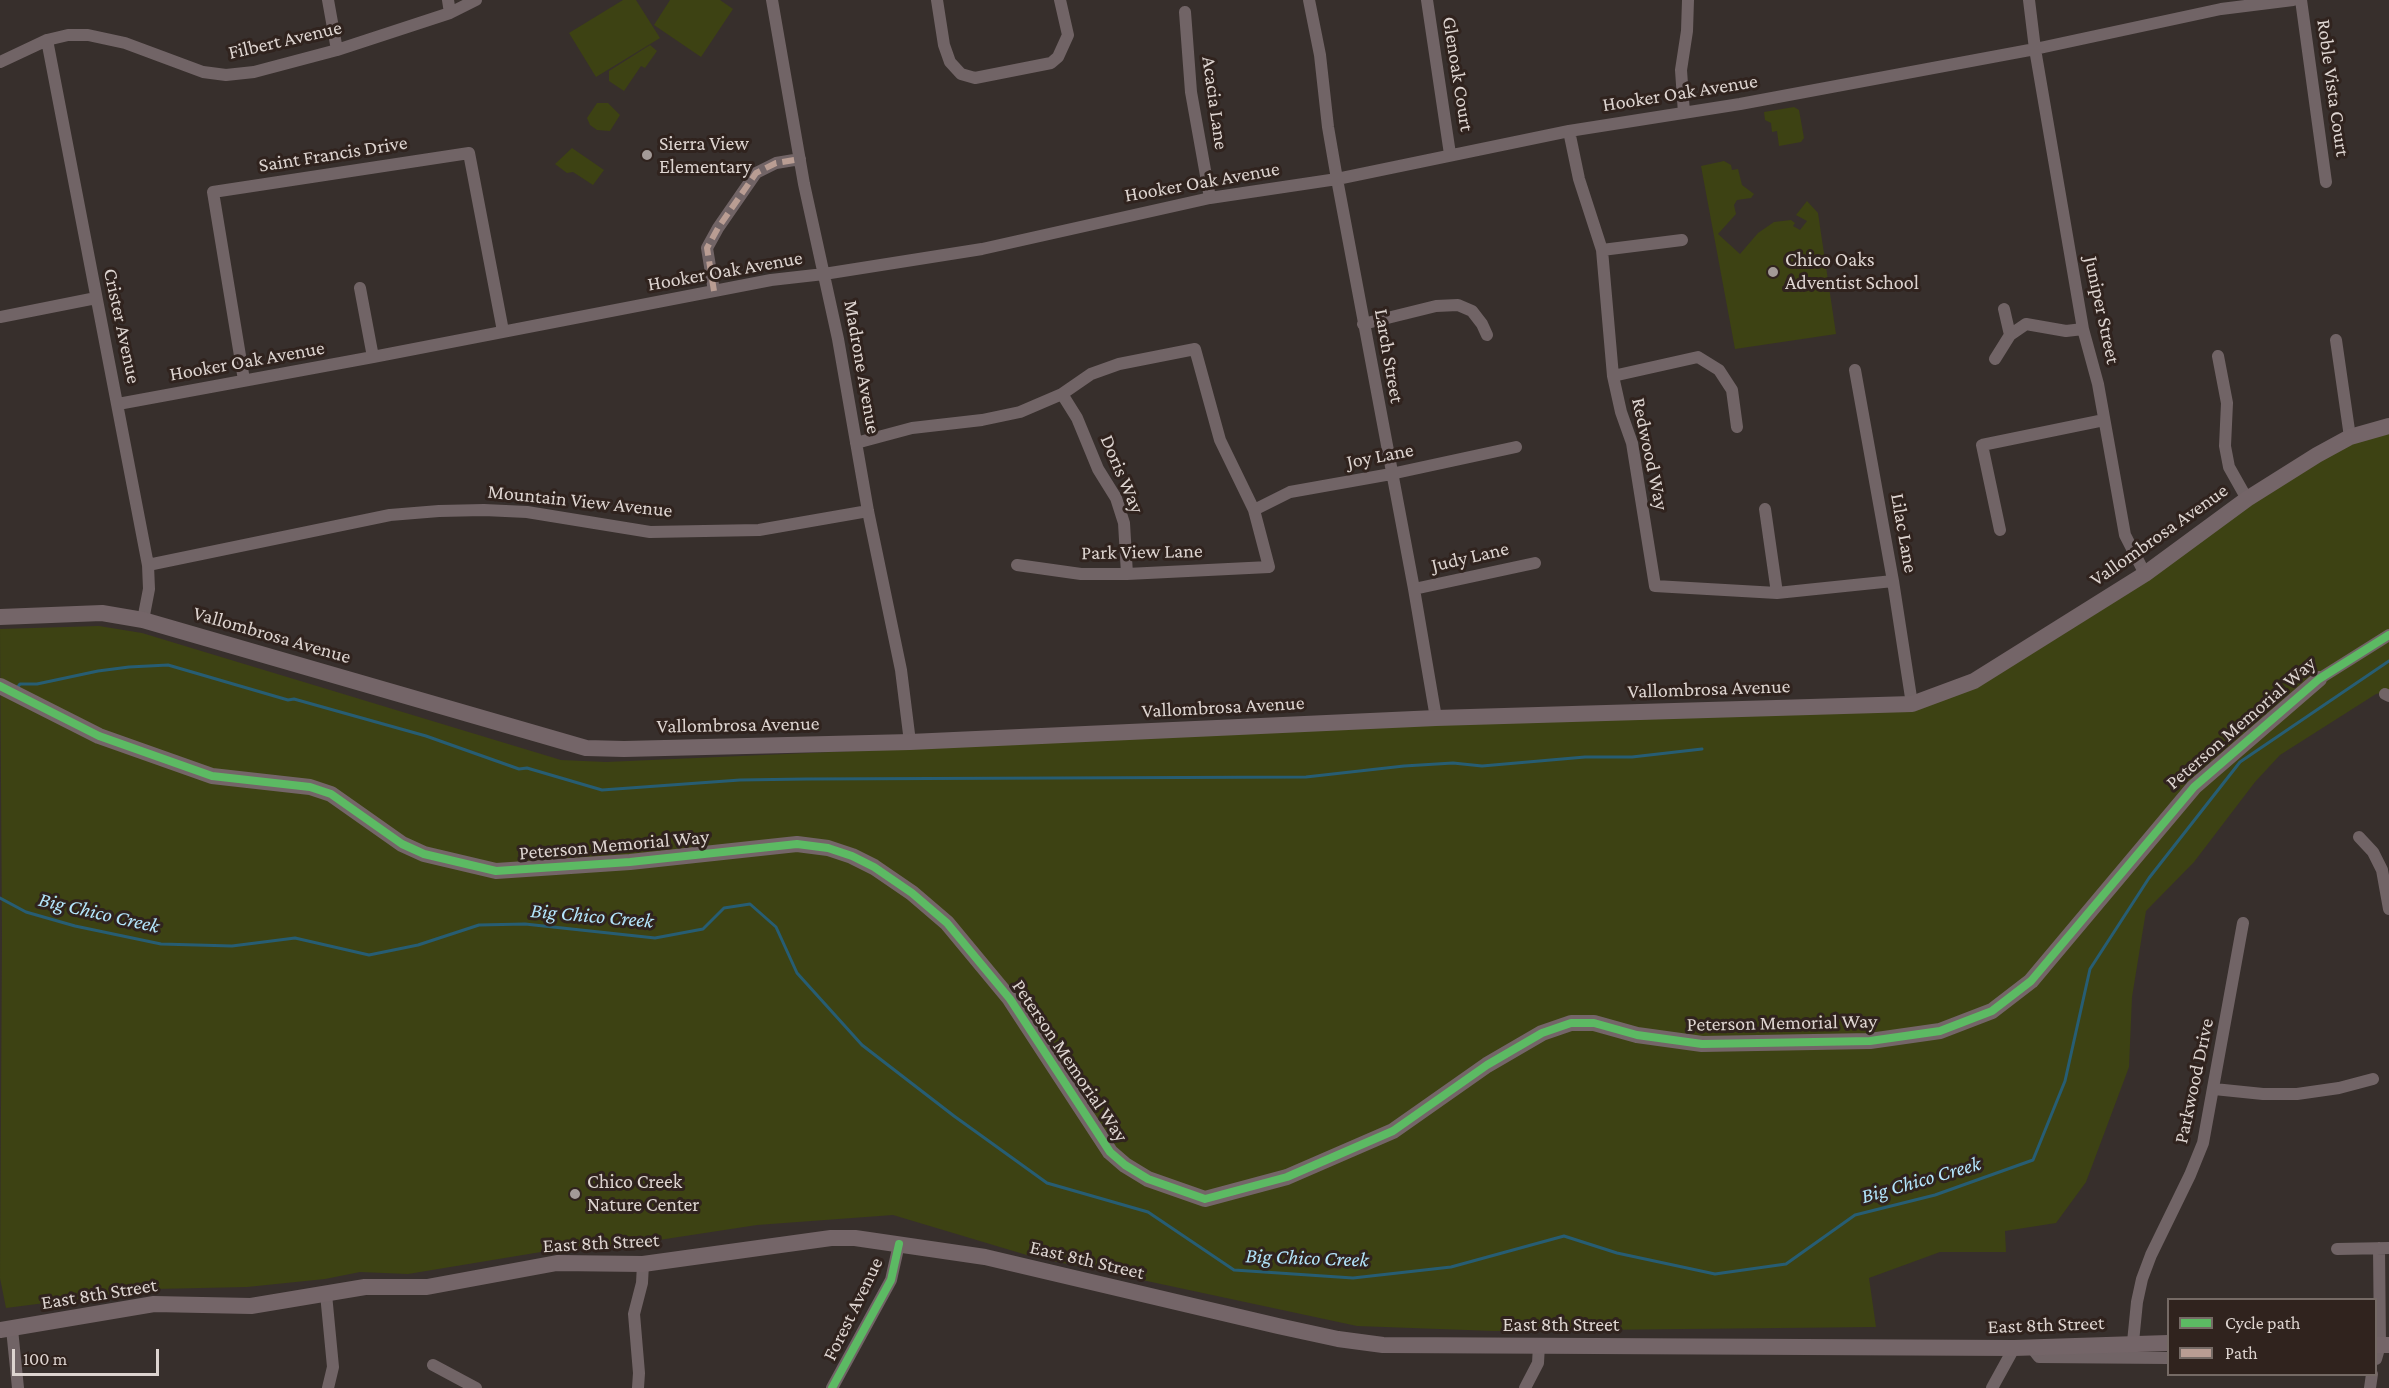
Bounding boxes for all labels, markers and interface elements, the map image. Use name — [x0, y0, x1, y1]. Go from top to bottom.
street label: Filbert Avenue — [226, 15, 344, 65]
street label: Glenoak Court — [1437, 15, 1479, 133]
street label: Roble Vista Court — [2311, 18, 2355, 158]
street label: Acacia Lane — [1197, 55, 1233, 151]
street label: Hooker Oak Avenue — [1601, 69, 1759, 117]
street label: Saint Francis Drive — [257, 130, 409, 178]
place label: Sierra View Elementary — [659, 132, 752, 179]
marker: Sierra View Elementary — [640, 148, 654, 162]
street label: Hooker Oak Avenue — [1123, 157, 1281, 207]
street label: Hooker Oak Avenue — [646, 246, 804, 296]
place label: Chico Oaks Adventist School — [1785, 248, 1919, 295]
street label: Juniper Street — [2079, 254, 2125, 366]
marker: Chico Oaks Adventist School — [1766, 265, 1780, 279]
street label: Crister Avenue — [98, 266, 146, 386]
street label: Madrone Avenue — [838, 298, 886, 436]
street label: Larch Street — [1369, 307, 1409, 405]
street label: Hooker Oak Avenue — [168, 336, 326, 386]
street label: Redwood Way — [1626, 395, 1674, 513]
street label: Doris Way — [1095, 431, 1149, 517]
street label: Joy Lane — [1345, 438, 1415, 474]
street label: Vallombrosa Avenue — [2085, 478, 2233, 592]
street label: Mountain View Avenue — [486, 479, 674, 523]
street label: Lilac Lane — [1885, 491, 1923, 575]
street label: Judy Lane — [1429, 536, 1511, 578]
street label: Park View Lane — [1081, 539, 1203, 565]
street label: Vallombrosa Avenue — [190, 601, 354, 669]
street label: Peterson Memorial Way — [2161, 651, 2321, 795]
street label: Vallombrosa Avenue — [1627, 674, 1791, 704]
street label: Vallombrosa Avenue — [1141, 691, 1305, 723]
street label: Vallombrosa Avenue — [656, 712, 820, 738]
street label: Peterson Memorial Way — [518, 825, 710, 865]
water label: Big Chico Creek — [36, 887, 162, 939]
water label: Big Chico Creek — [529, 898, 655, 934]
street label: Peterson Memorial Way — [1007, 975, 1133, 1147]
street label: Peterson Memorial Way — [1686, 1009, 1878, 1037]
street label: Parkwood Drive — [2169, 1016, 2219, 1146]
water label: Big Chico Creek — [1858, 1151, 1984, 1209]
place label: Chico Creek Nature Center — [587, 1170, 699, 1217]
marker: Chico Creek Nature Center — [568, 1187, 582, 1201]
street label: East 8th Street — [542, 1228, 660, 1258]
street label: East 8th Street — [1027, 1235, 1147, 1285]
water label: Big Chico Creek — [1245, 1243, 1369, 1273]
street label: Forest Avenue — [818, 1253, 888, 1365]
street label: East 8th Street — [39, 1273, 159, 1315]
legend — [2167, 1298, 2377, 1376]
street label: East 8th Street — [1987, 1311, 2105, 1339]
street label: East 8th Street — [1503, 1313, 1619, 1337]
text: Cycle path — [2225, 1313, 2300, 1333]
scale bar — [15, 1337, 162, 1375]
text: Path — [2225, 1343, 2258, 1363]
text: 100 m — [23, 1349, 67, 1369]

